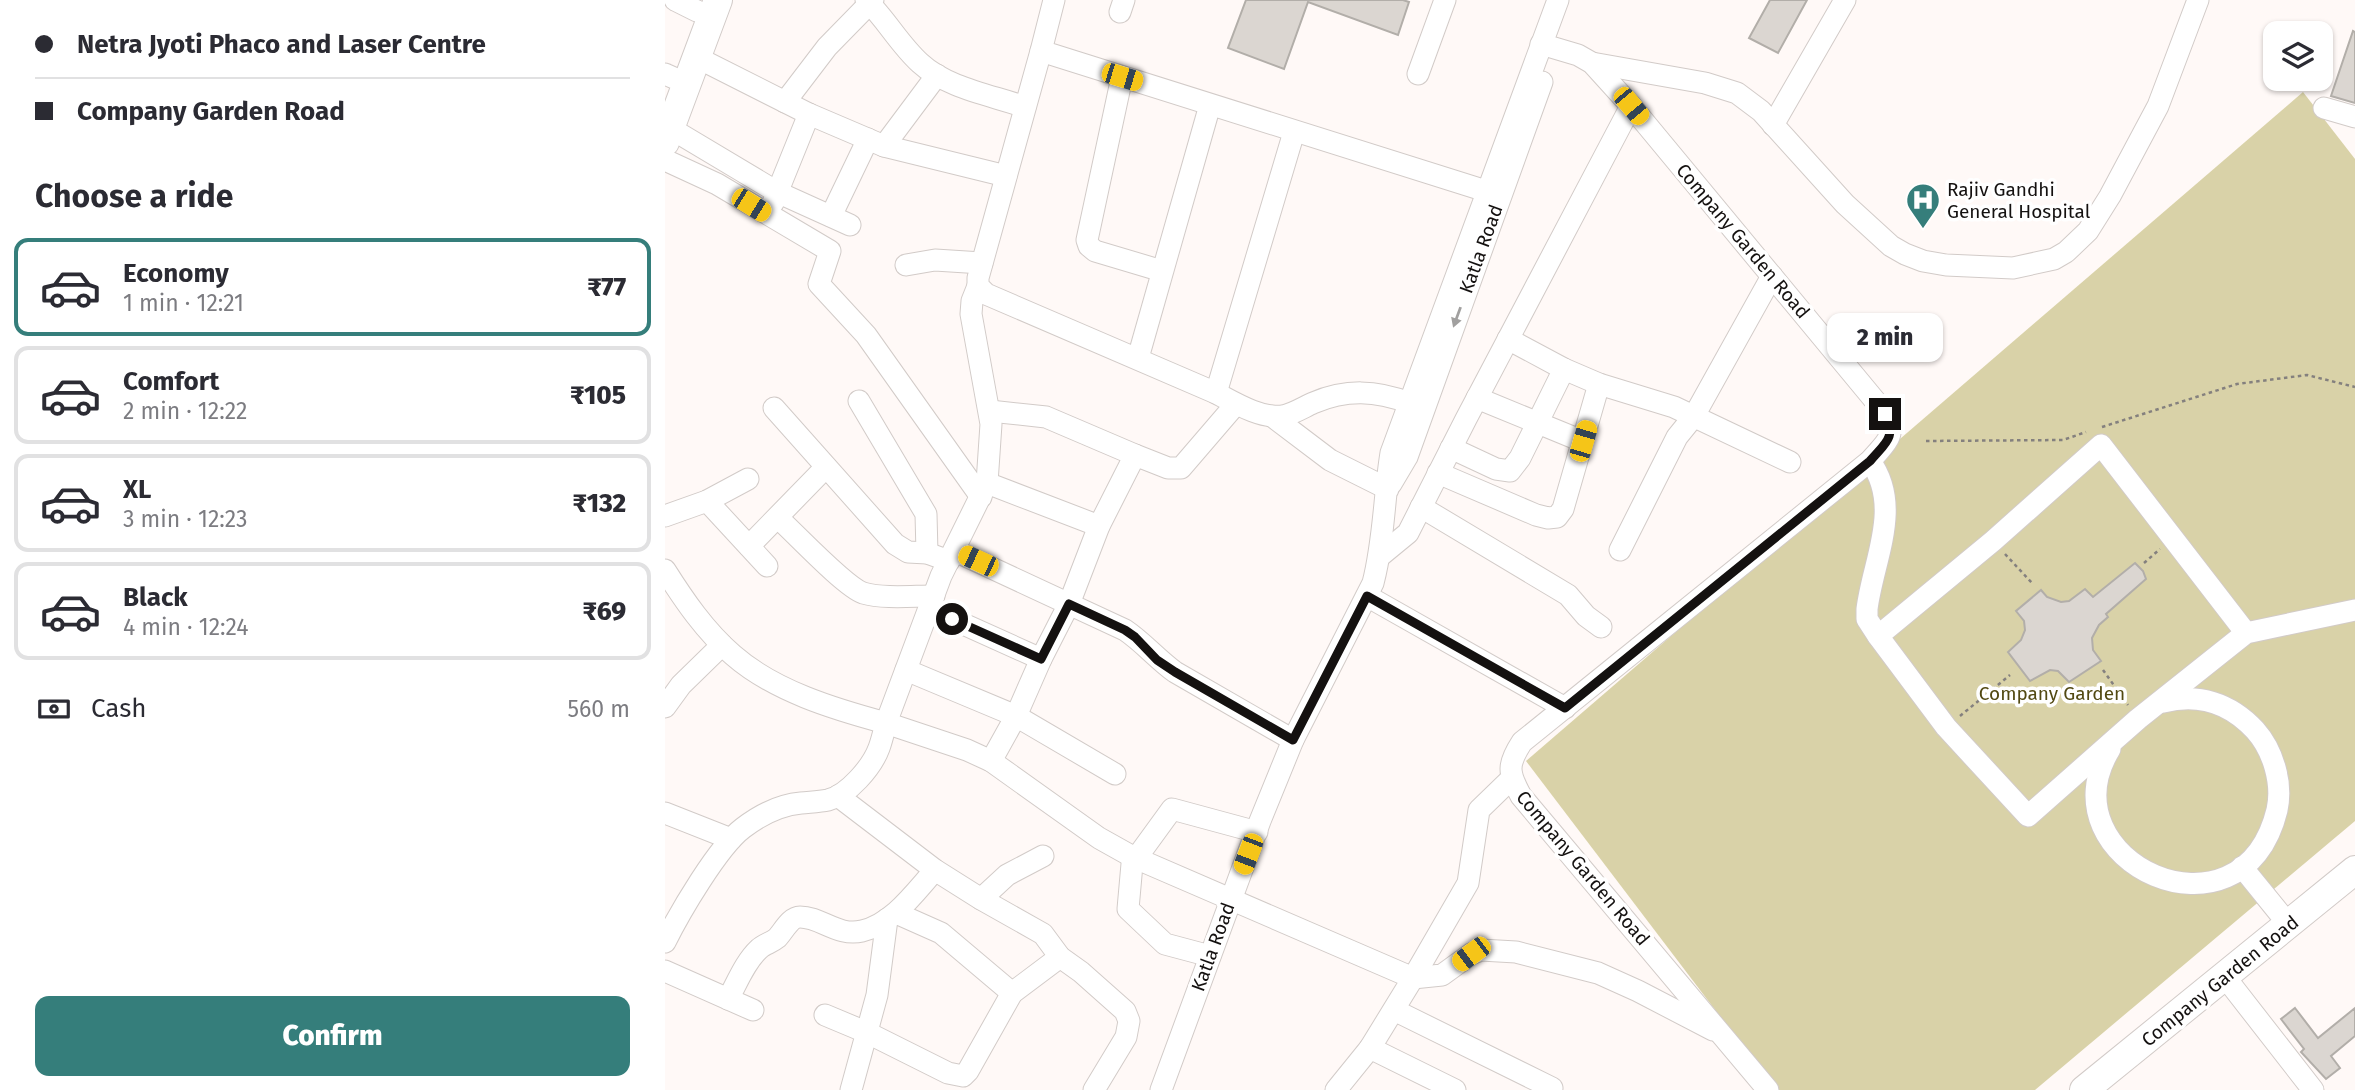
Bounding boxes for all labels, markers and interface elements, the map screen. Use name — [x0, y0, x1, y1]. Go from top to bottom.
map controls — [2263, 21, 2333, 91]
button: layers — [2263, 21, 2333, 91]
text: Netra Jyoti Phaco and Laser Centre — [77, 29, 486, 60]
car — [1099, 61, 1146, 93]
car — [1610, 83, 1653, 129]
text: Company Garden Road — [77, 96, 345, 127]
street label: Company Garden Road — [1671, 159, 1815, 323]
text: Choose a ride — [35, 177, 233, 215]
place label: Rajiv Gandhi General Hospital — [1947, 178, 2091, 223]
hospital icon: Rajiv Gandhi General Hospital — [1904, 181, 1942, 230]
car — [728, 185, 775, 225]
street label: Katla Road — [1454, 201, 1508, 297]
icon: car — [39, 256, 102, 319]
text: Economy — [123, 258, 229, 289]
text: ₹77 — [587, 272, 626, 303]
text: 1 min · 12:21 — [123, 289, 244, 317]
one-way arrow — [1451, 307, 1462, 328]
callout: 2 min — [1827, 312, 1943, 362]
text: 2 min — [1857, 323, 1913, 351]
icon: car — [39, 364, 102, 427]
text: Comfort — [123, 366, 219, 397]
text: ₹105 — [570, 380, 626, 411]
text: 2 min · 12:22 — [123, 397, 248, 425]
route end — [1869, 398, 1901, 430]
car — [1568, 418, 1599, 464]
icon: car — [39, 472, 102, 535]
text: XL — [123, 474, 151, 505]
text: ₹132 — [573, 488, 626, 519]
text: 3 min · 12:23 — [123, 505, 248, 533]
car — [955, 543, 1002, 579]
icon: car — [39, 580, 102, 643]
text: Black — [123, 582, 188, 613]
text: ₹69 — [582, 596, 626, 627]
route start — [936, 603, 968, 635]
text: 4 min · 12:24 — [123, 613, 249, 641]
park label: Company Garden — [1979, 682, 2125, 705]
icon: cash — [35, 690, 73, 728]
text: Cash — [91, 693, 147, 724]
text: 560 m — [568, 695, 630, 723]
street label: Company Garden Road — [1511, 786, 1655, 950]
car — [1231, 831, 1266, 877]
street label: Katla Road — [1186, 899, 1240, 995]
street label: Company Garden Road — [2137, 911, 2303, 1051]
car — [1448, 933, 1495, 975]
button: Confirm — [35, 996, 630, 1076]

